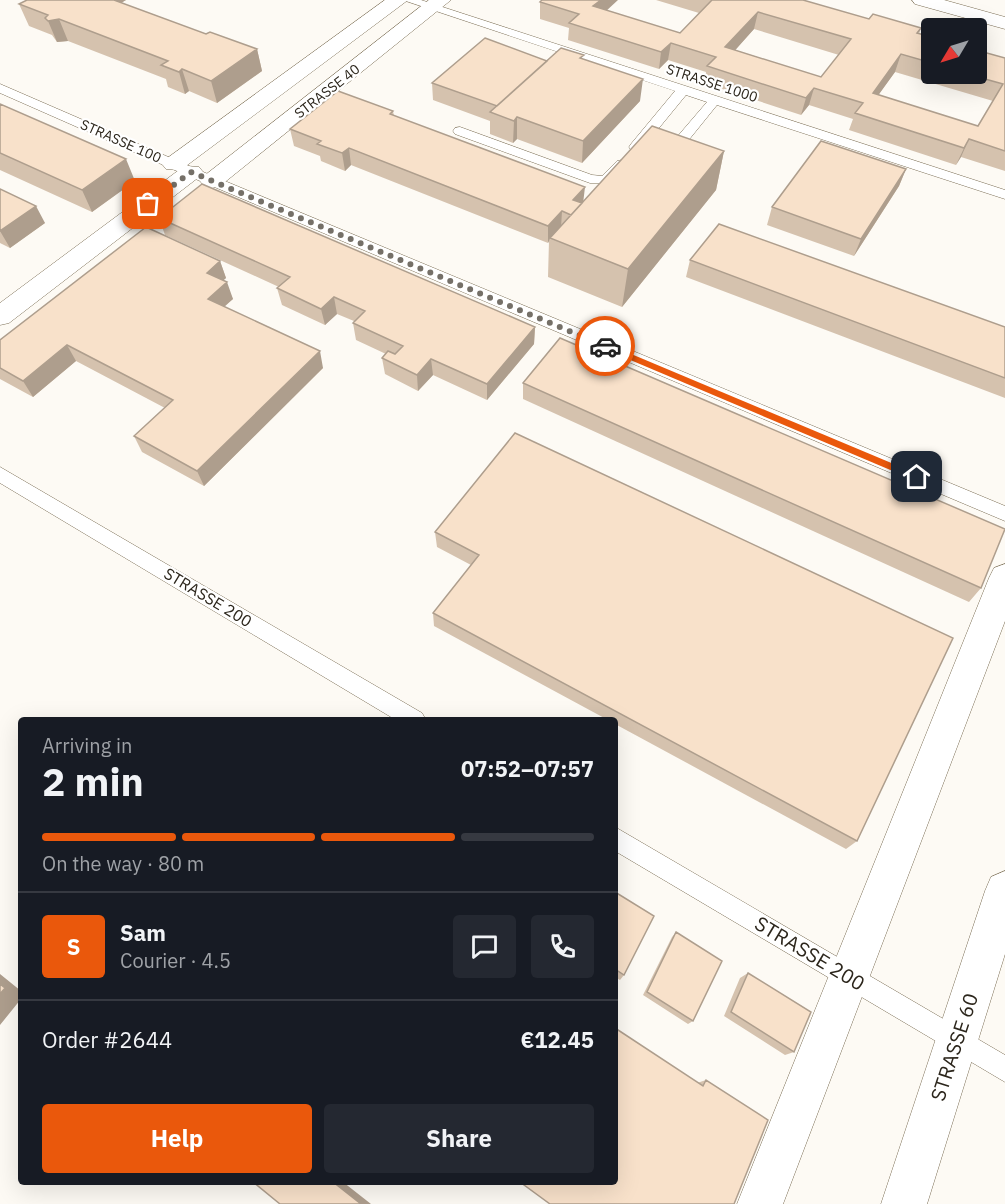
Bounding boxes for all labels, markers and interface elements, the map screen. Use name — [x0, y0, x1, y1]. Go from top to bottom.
north arrow — [921, 18, 987, 84]
map controls — [921, 18, 987, 84]
street label: STRASSE 40 — [291, 60, 363, 122]
street label: STRASSE 1000 — [664, 60, 760, 106]
street label: STRASSE 100 — [78, 115, 164, 167]
pin — [122, 178, 173, 229]
icon: bag — [131, 187, 164, 220]
courier — [575, 316, 635, 376]
icon: car — [589, 330, 622, 363]
pin — [891, 451, 942, 502]
icon: home — [900, 460, 933, 493]
street label: STRASSE 200 — [160, 563, 256, 631]
text: Arriving in — [42, 732, 132, 759]
text: 07:52–07:57 — [461, 754, 594, 783]
text: 2 min — [42, 756, 144, 807]
text: On the way · 80 m — [42, 850, 204, 877]
street label: STRASSE 200 — [750, 910, 870, 996]
button: chat — [453, 915, 516, 978]
button: phone — [531, 915, 594, 978]
text: Sam — [120, 918, 166, 947]
text: S — [67, 932, 80, 961]
text: Courier · 4.5 — [120, 947, 231, 974]
street label: STRASSE 60 — [924, 990, 984, 1104]
text: Order #2644 — [42, 1025, 172, 1054]
text: €12.45 — [521, 1025, 594, 1054]
button: Help — [42, 1104, 312, 1173]
button: Share — [324, 1104, 594, 1173]

